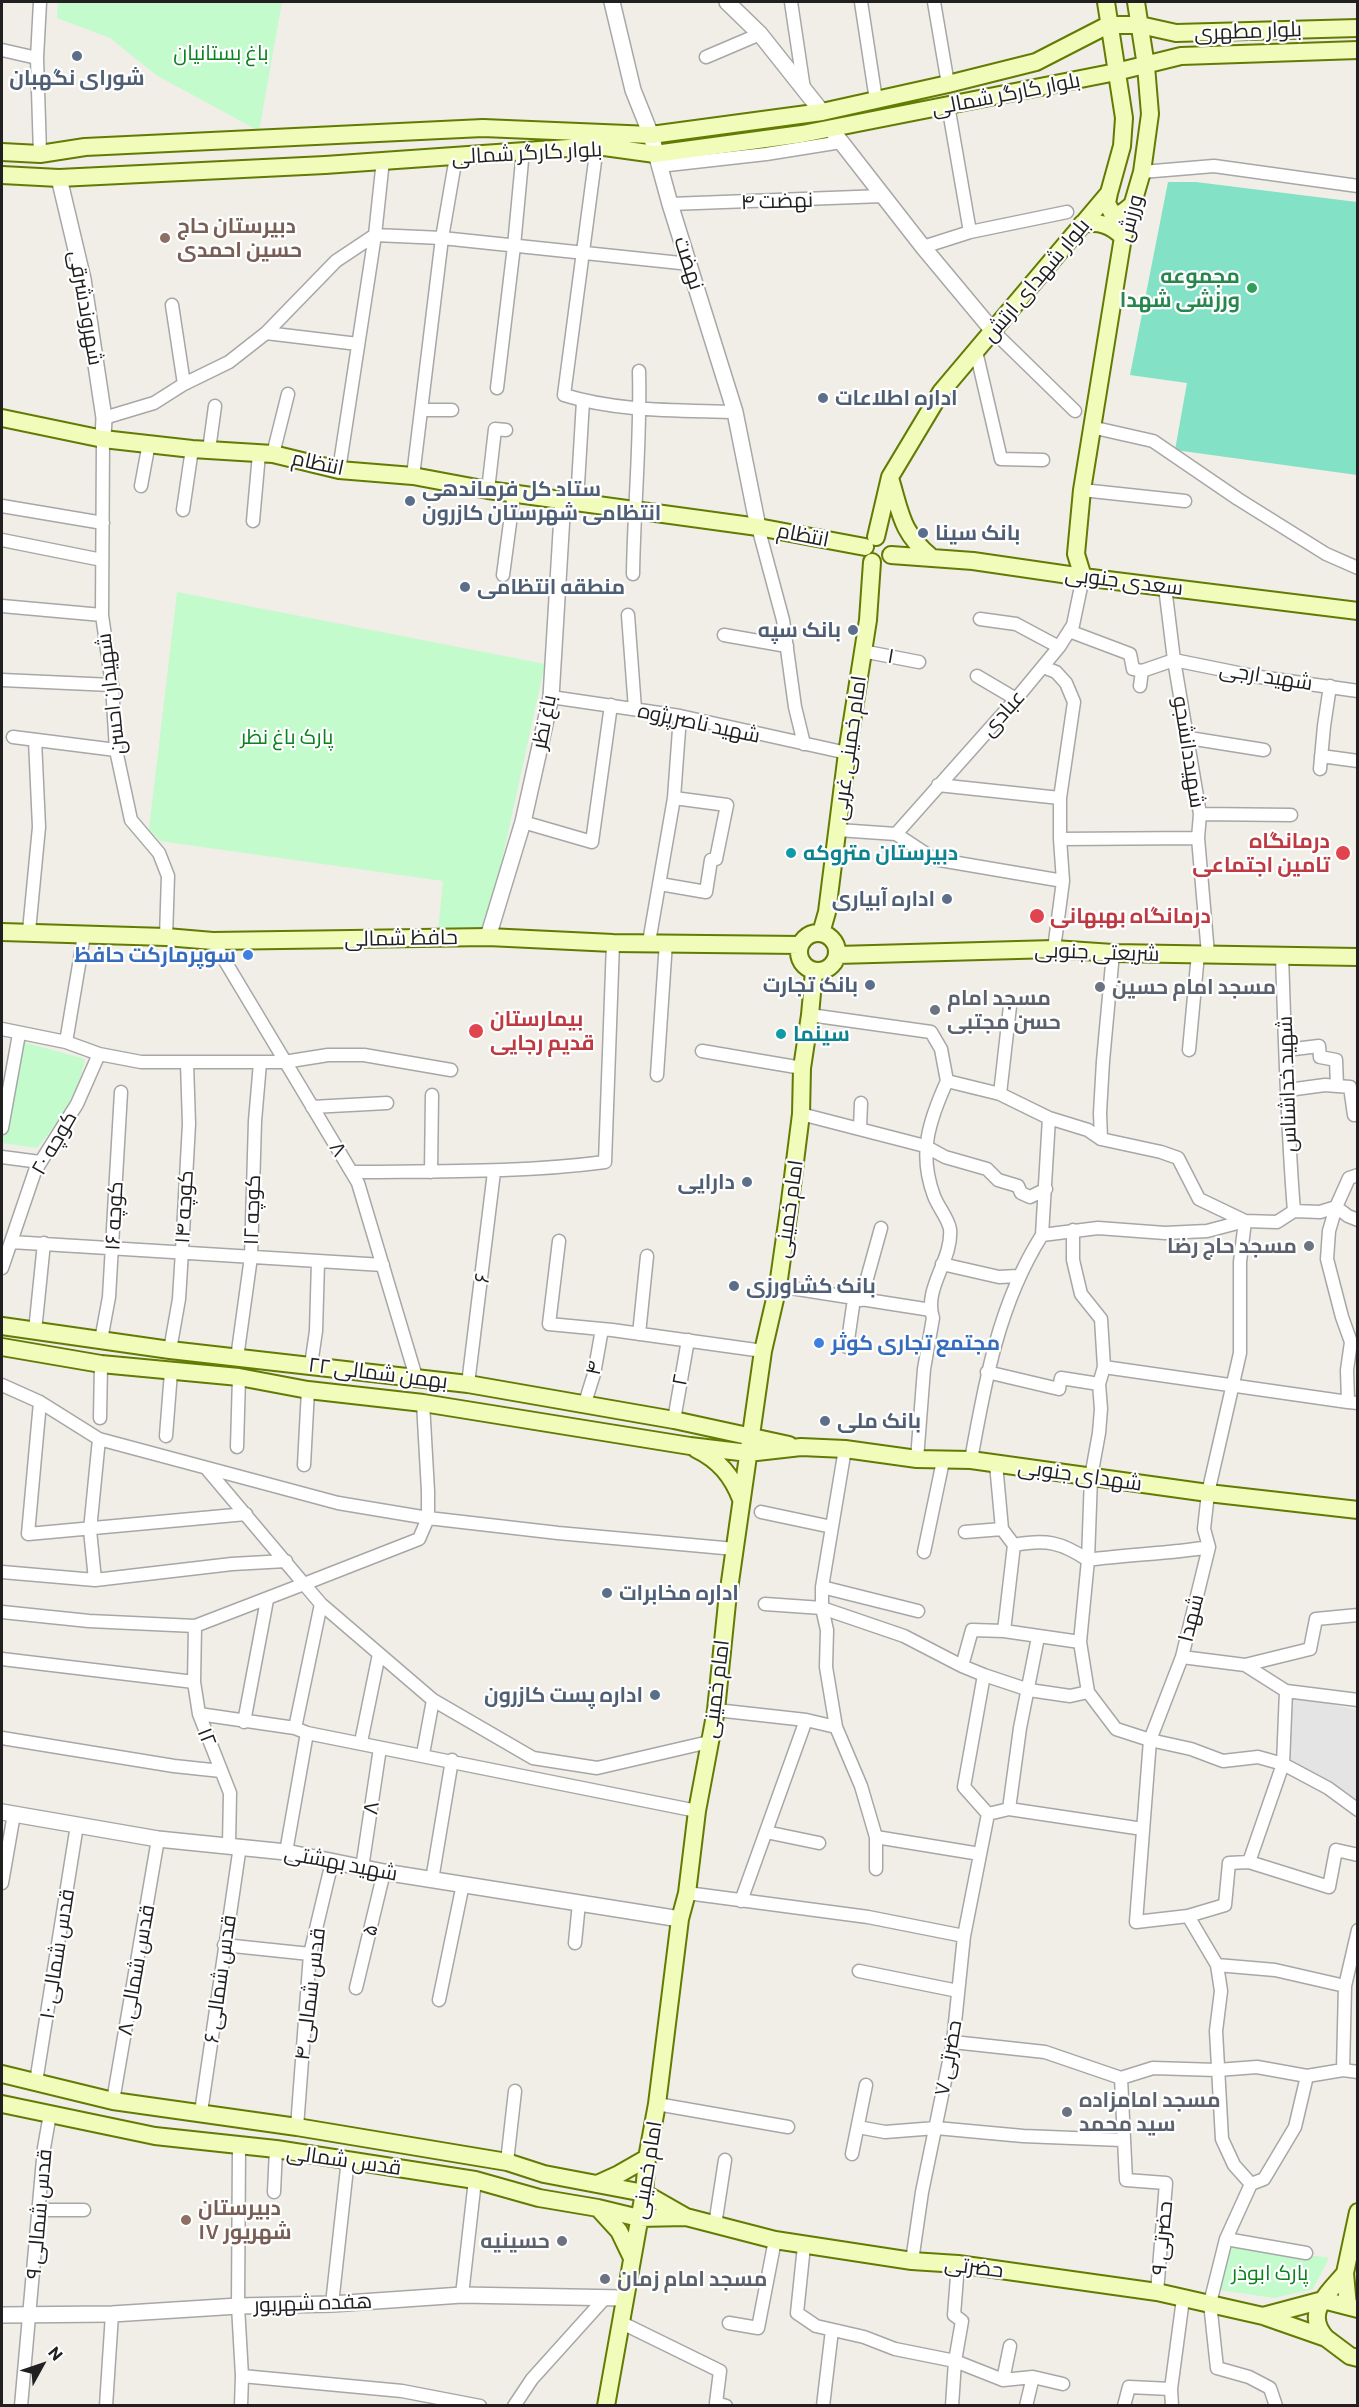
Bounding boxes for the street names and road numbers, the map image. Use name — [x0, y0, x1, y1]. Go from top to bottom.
street label: بلوار مطهری — [1194, 17, 1302, 45]
street label: بلوار کارگر شمالی — [930, 67, 1082, 121]
street label: بلوار کارگر شمالی — [451, 136, 603, 170]
street label: نهضت ۴ — [740, 187, 814, 215]
street label: ورزش — [1112, 192, 1148, 244]
street label: بلوار شهدای ارتش — [977, 213, 1095, 347]
street label: نهضت — [669, 233, 709, 293]
street label: شهروندشرقی — [63, 249, 109, 367]
street label: انتظام — [290, 445, 346, 481]
street label: انتظام — [775, 518, 831, 552]
street label: سعدی جنوبی — [1063, 561, 1185, 601]
street label: شهیدان احسن — [91, 632, 131, 756]
street label: ۱ — [886, 643, 896, 669]
street label: شهید ارجی — [1218, 656, 1314, 696]
street label: امام خمینی غربی — [826, 674, 872, 822]
street label: عبادی — [976, 685, 1030, 741]
street label: باغ نظر — [526, 693, 562, 751]
street label: شهیددانشجو — [1168, 694, 1210, 810]
street label: شهید ناصرپژوه — [635, 698, 763, 748]
street label: حافظ شمالی — [344, 924, 458, 952]
street label: شریعتی جنوبی — [1034, 937, 1160, 967]
street label: شهید خداشناس — [1272, 1015, 1302, 1153]
street label: کوچه ۲۰ — [26, 1107, 82, 1179]
street label: ۸ — [324, 1137, 352, 1161]
street label: امام خمینی — [770, 1158, 808, 1260]
street label: کوچه ۱۴ — [169, 1170, 199, 1244]
street label: کوچه ۱۲ — [238, 1174, 266, 1246]
street label: کوچه ۱۶ — [100, 1181, 128, 1251]
street label: ۶ — [469, 1271, 495, 1285]
street label: ۲۲ بهمن شمالی — [307, 1352, 449, 1394]
street label: ۴ — [580, 1359, 608, 1377]
street label: ۲ — [667, 1372, 693, 1388]
street label: شهدای جنوبی — [1016, 1454, 1144, 1496]
street label: شهدا — [1173, 1592, 1209, 1644]
street label: امام خمینی — [697, 1638, 735, 1740]
street label: ۱۲ — [192, 1724, 222, 1750]
street label: ۸ — [358, 1800, 384, 1816]
street label: شهید بهشتی — [282, 1840, 400, 1886]
street label: قدس شمالی ۱۰ — [34, 1887, 80, 2021]
street label: قدس شمالی ۸ — [112, 1903, 160, 2037]
street label: قدس شمالی ۶ — [199, 1913, 241, 2045]
street label: ۵ — [356, 1921, 384, 1939]
street label: قدس شمالی ۴ — [289, 1926, 331, 2062]
street label: حضرتی ۷ — [929, 2018, 967, 2098]
street label: امام خمینی — [627, 2119, 667, 2221]
street label: قدس شمالی — [285, 2139, 403, 2181]
street label: قدس شمالی ۹ — [21, 2148, 57, 2280]
street label: حضرتی ۹ — [1146, 2200, 1178, 2276]
street label: حضرتی — [943, 2251, 1005, 2283]
street label: هفده شهریور — [253, 2288, 373, 2318]

